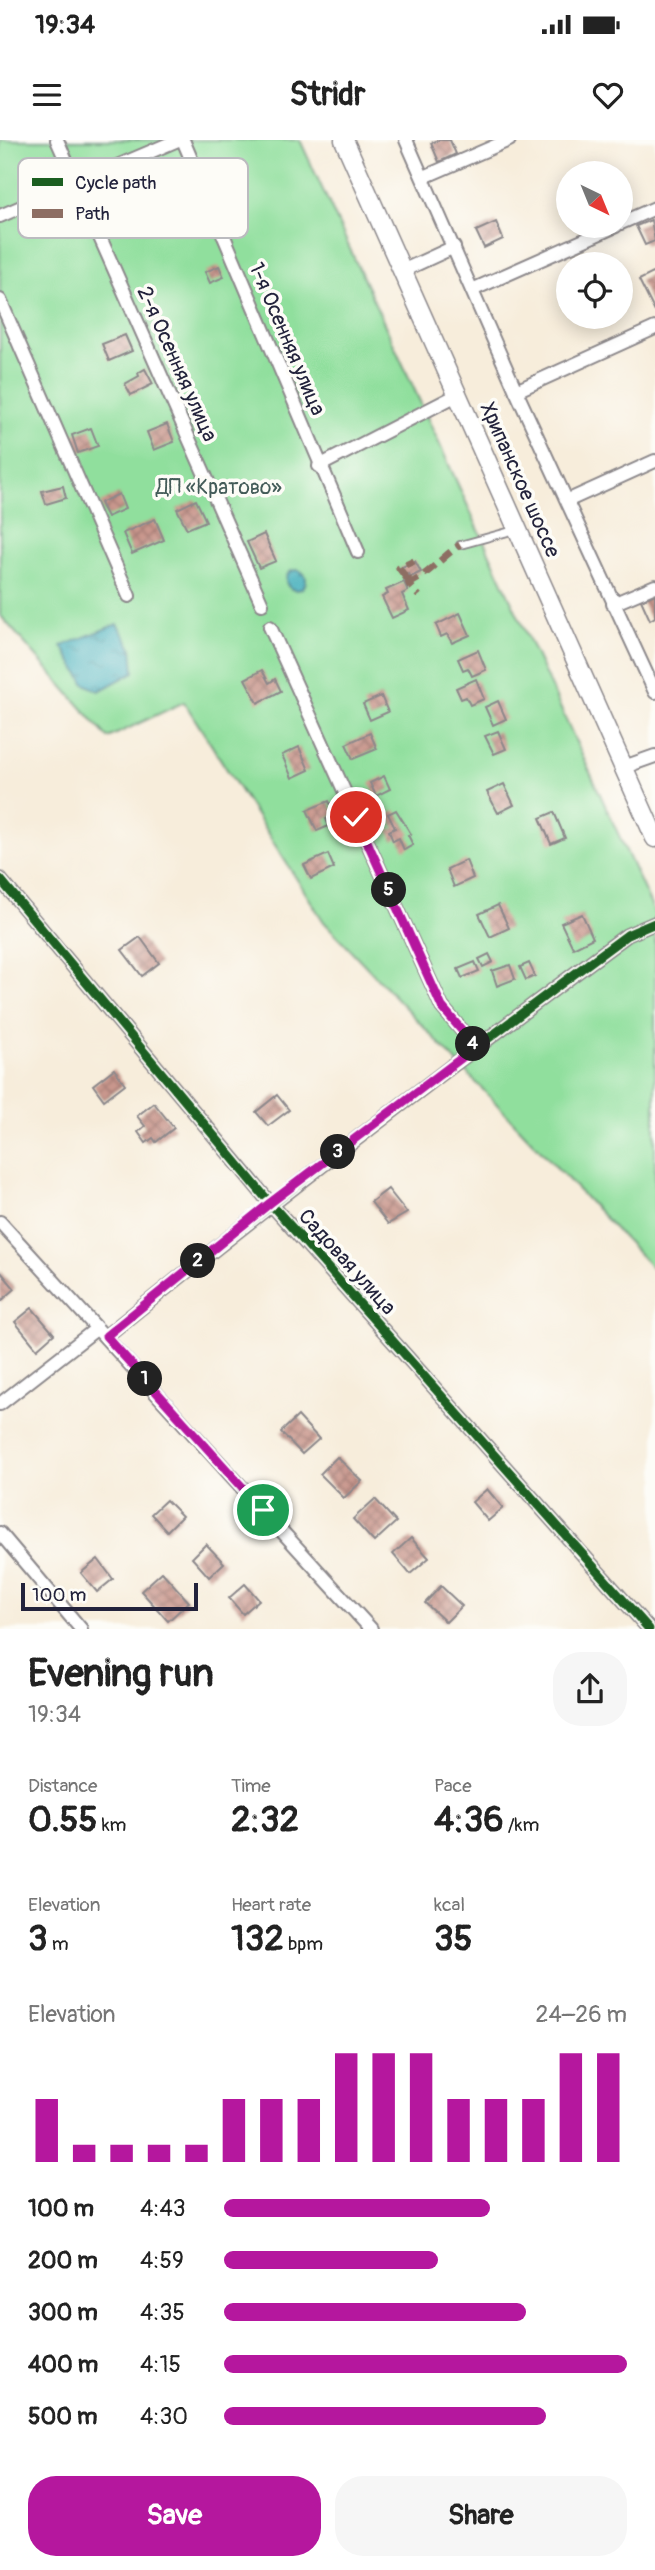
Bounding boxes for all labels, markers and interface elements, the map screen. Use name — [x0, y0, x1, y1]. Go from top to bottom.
text: 19:34 — [35, 9, 95, 41]
text: Stridr — [290, 75, 365, 115]
icon: menu — [28, 76, 66, 114]
icon: heart — [589, 76, 627, 114]
legend — [18, 158, 248, 238]
north arrow — [556, 161, 634, 238]
map controls — [556, 161, 633, 329]
text: Cycle path — [75, 171, 156, 195]
text: Path — [75, 202, 110, 226]
button: locate — [556, 252, 633, 329]
street label: 1-я Осенняя улица — [243, 258, 331, 420]
street label: 2-я Осенняя улица — [131, 282, 223, 446]
street label: Хрипанское шоссе — [474, 398, 567, 562]
park label: ДП «Кратово» — [155, 474, 282, 501]
pin — [326, 787, 386, 847]
icon: check — [337, 798, 375, 836]
pin: 5 — [372, 872, 406, 908]
text: 5 — [383, 877, 394, 901]
pin: 4 — [456, 1026, 490, 1062]
text: 4 — [467, 1031, 478, 1055]
pin: 3 — [320, 1135, 356, 1170]
text: 3 — [332, 1139, 343, 1163]
street label: Садовая улица — [292, 1203, 402, 1321]
pin: 2 — [180, 1244, 216, 1278]
text: 2 — [192, 1248, 203, 1272]
pin: 1 — [128, 1362, 162, 1396]
text: 1 — [141, 1366, 148, 1390]
pin — [233, 1480, 293, 1540]
icon: arrive — [244, 1491, 282, 1529]
scale bar — [21, 1580, 198, 1611]
text: 100 m — [32, 1583, 86, 1607]
text: Evening run — [28, 1650, 214, 1698]
button: share — [553, 1652, 627, 1726]
text: 19:34 — [28, 1700, 81, 1729]
text: Distance — [28, 1774, 97, 1798]
text: Time — [231, 1774, 271, 1798]
text: Pace — [434, 1774, 472, 1798]
text: 0.55 — [28, 1798, 98, 1842]
text: 2:32 — [231, 1798, 299, 1842]
text: 4:36 — [434, 1798, 504, 1842]
text: km — [98, 1813, 126, 1837]
text: /km — [504, 1813, 539, 1837]
text: Elevation — [28, 1893, 100, 1917]
text: Heart rate — [231, 1893, 311, 1917]
text: kcal — [434, 1893, 465, 1917]
text: 3 — [28, 1917, 48, 1961]
text: 132 — [231, 1917, 284, 1961]
text: 35 — [434, 1917, 473, 1961]
text: m — [48, 1932, 69, 1956]
text: bpm — [284, 1932, 323, 1956]
text: Elevation — [28, 2000, 116, 2029]
text: 24–26 m — [536, 2000, 627, 2029]
text: 100 m — [28, 2194, 94, 2223]
text: 4:43 — [140, 2194, 186, 2223]
text: 200 m — [28, 2246, 98, 2275]
text: 4:59 — [140, 2246, 184, 2275]
text: 300 m — [28, 2298, 98, 2327]
text: 4:35 — [140, 2298, 185, 2327]
text: 400 m — [28, 2350, 98, 2379]
text: 4:15 — [140, 2350, 181, 2379]
text: 500 m — [28, 2402, 97, 2431]
text: 4:30 — [140, 2402, 188, 2431]
button: Save — [28, 2476, 321, 2556]
button: Share — [335, 2476, 627, 2556]

